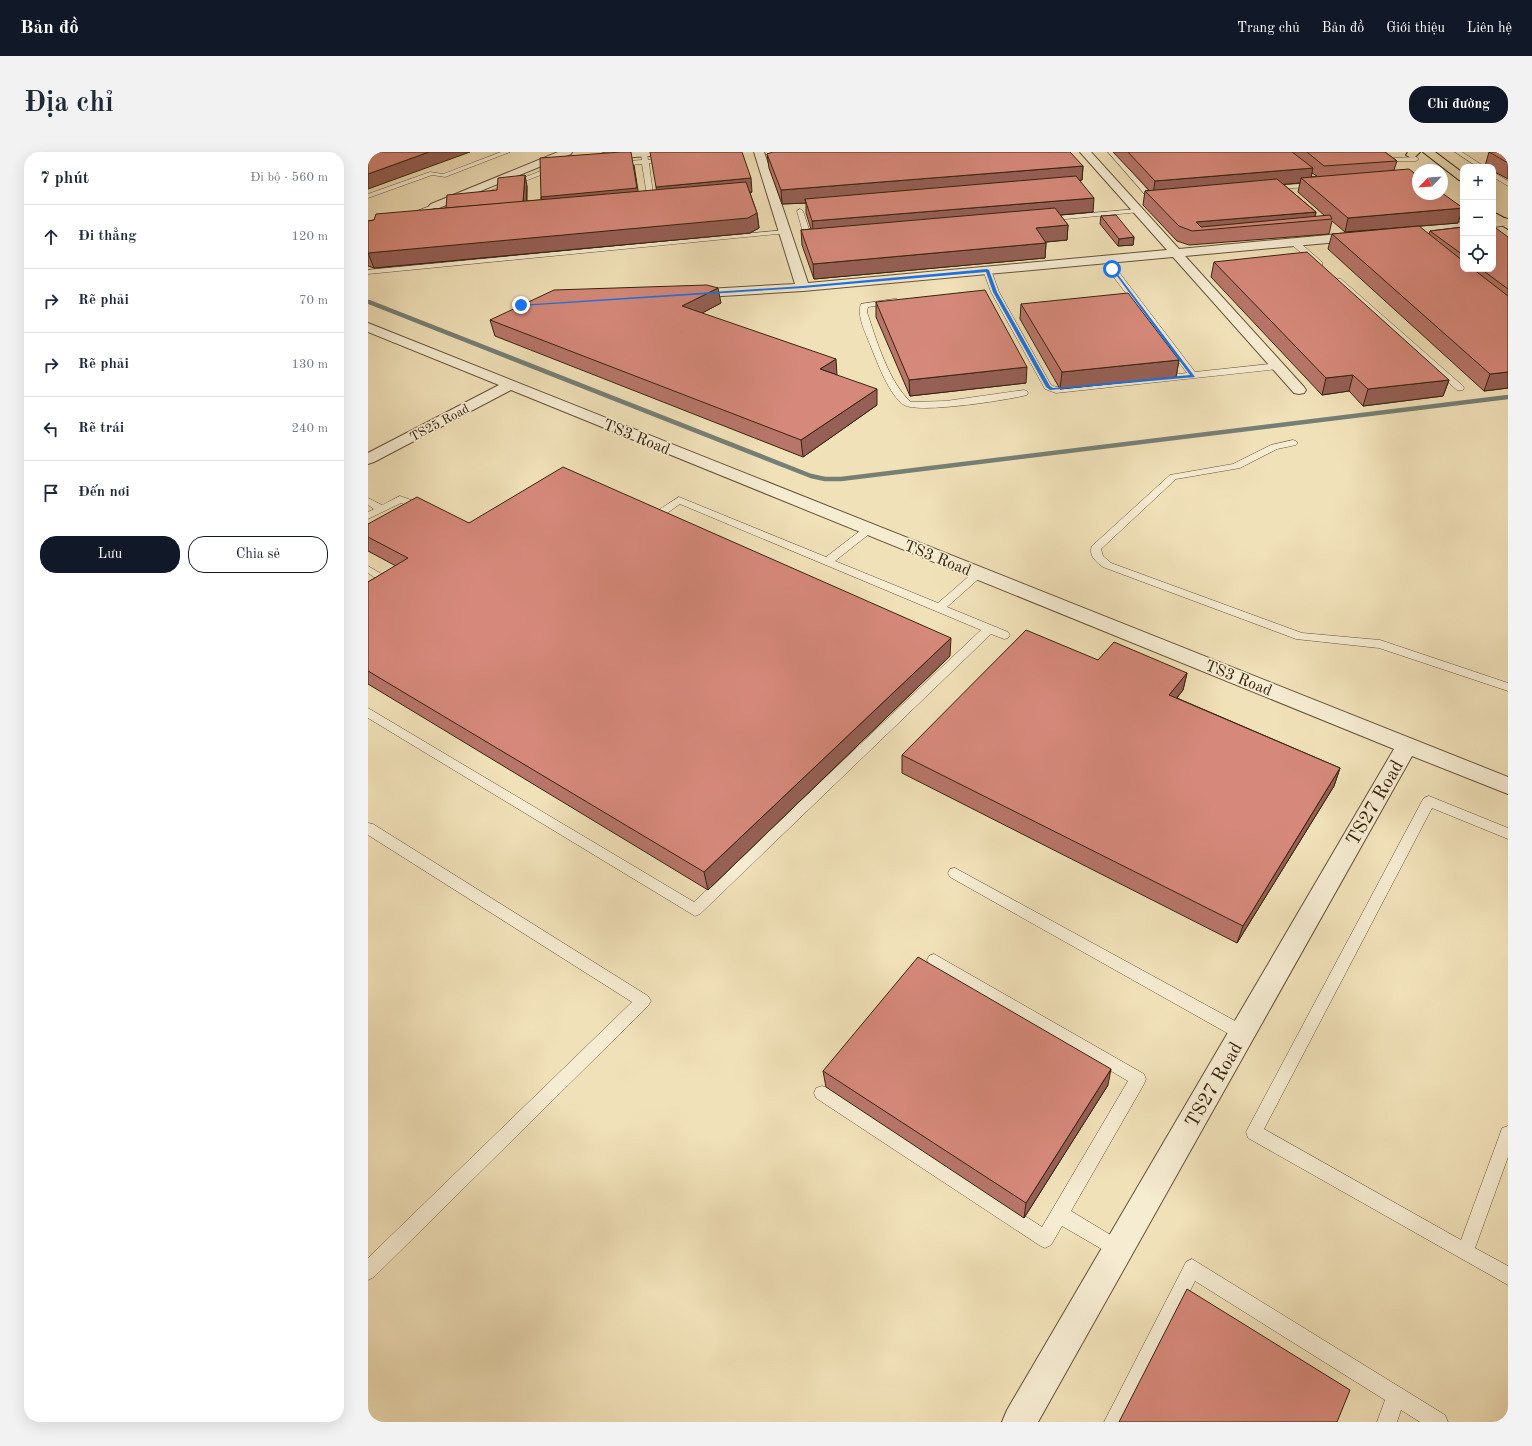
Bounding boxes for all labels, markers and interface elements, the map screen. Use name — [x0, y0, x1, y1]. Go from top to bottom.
text: Bản đồ — [20, 19, 79, 38]
text: Trang chủ — [1237, 21, 1300, 35]
text: Bản đồ — [1322, 21, 1364, 35]
text: Giới thiệu — [1386, 21, 1445, 35]
text: Liên hệ — [1467, 21, 1512, 35]
button: Chỉ đường — [1409, 86, 1508, 123]
text: Địa chỉ — [24, 90, 113, 118]
north arrow — [1412, 164, 1448, 200]
map controls — [1460, 164, 1496, 272]
button: + — [1460, 164, 1496, 200]
text: 7 phút — [40, 170, 89, 187]
text: Đi bộ · 560 m — [250, 171, 328, 184]
button: − — [1460, 200, 1496, 236]
icon: ahead — [40, 226, 62, 248]
text: Đi thẳng — [78, 229, 137, 244]
text: 120 m — [291, 230, 328, 243]
button: locate — [1460, 236, 1496, 272]
route start — [1103, 260, 1121, 278]
icon: right — [40, 290, 62, 312]
text: Rẽ phải — [78, 293, 129, 308]
text: 70 m — [299, 294, 328, 307]
route end — [512, 296, 530, 314]
icon: right — [40, 354, 62, 376]
text: Rẽ phải — [78, 357, 129, 372]
text: 130 m — [291, 358, 328, 371]
street label: TS25 Road — [408, 402, 472, 444]
street label: TS3 Road — [600, 417, 672, 459]
icon: left — [40, 418, 62, 440]
text: Rẽ trái — [78, 421, 124, 436]
text: 240 m — [291, 422, 328, 435]
icon: arrive — [40, 482, 62, 504]
text: Đến nơi — [78, 485, 130, 500]
button: Lưu — [40, 536, 180, 573]
button: Chia sẻ — [188, 536, 328, 573]
street label: TS3 Road — [901, 538, 973, 580]
street label: TS3 Road — [1202, 658, 1274, 700]
street label: TS27 Road — [1344, 757, 1408, 849]
street label: TS27 Road — [1183, 1039, 1247, 1131]

